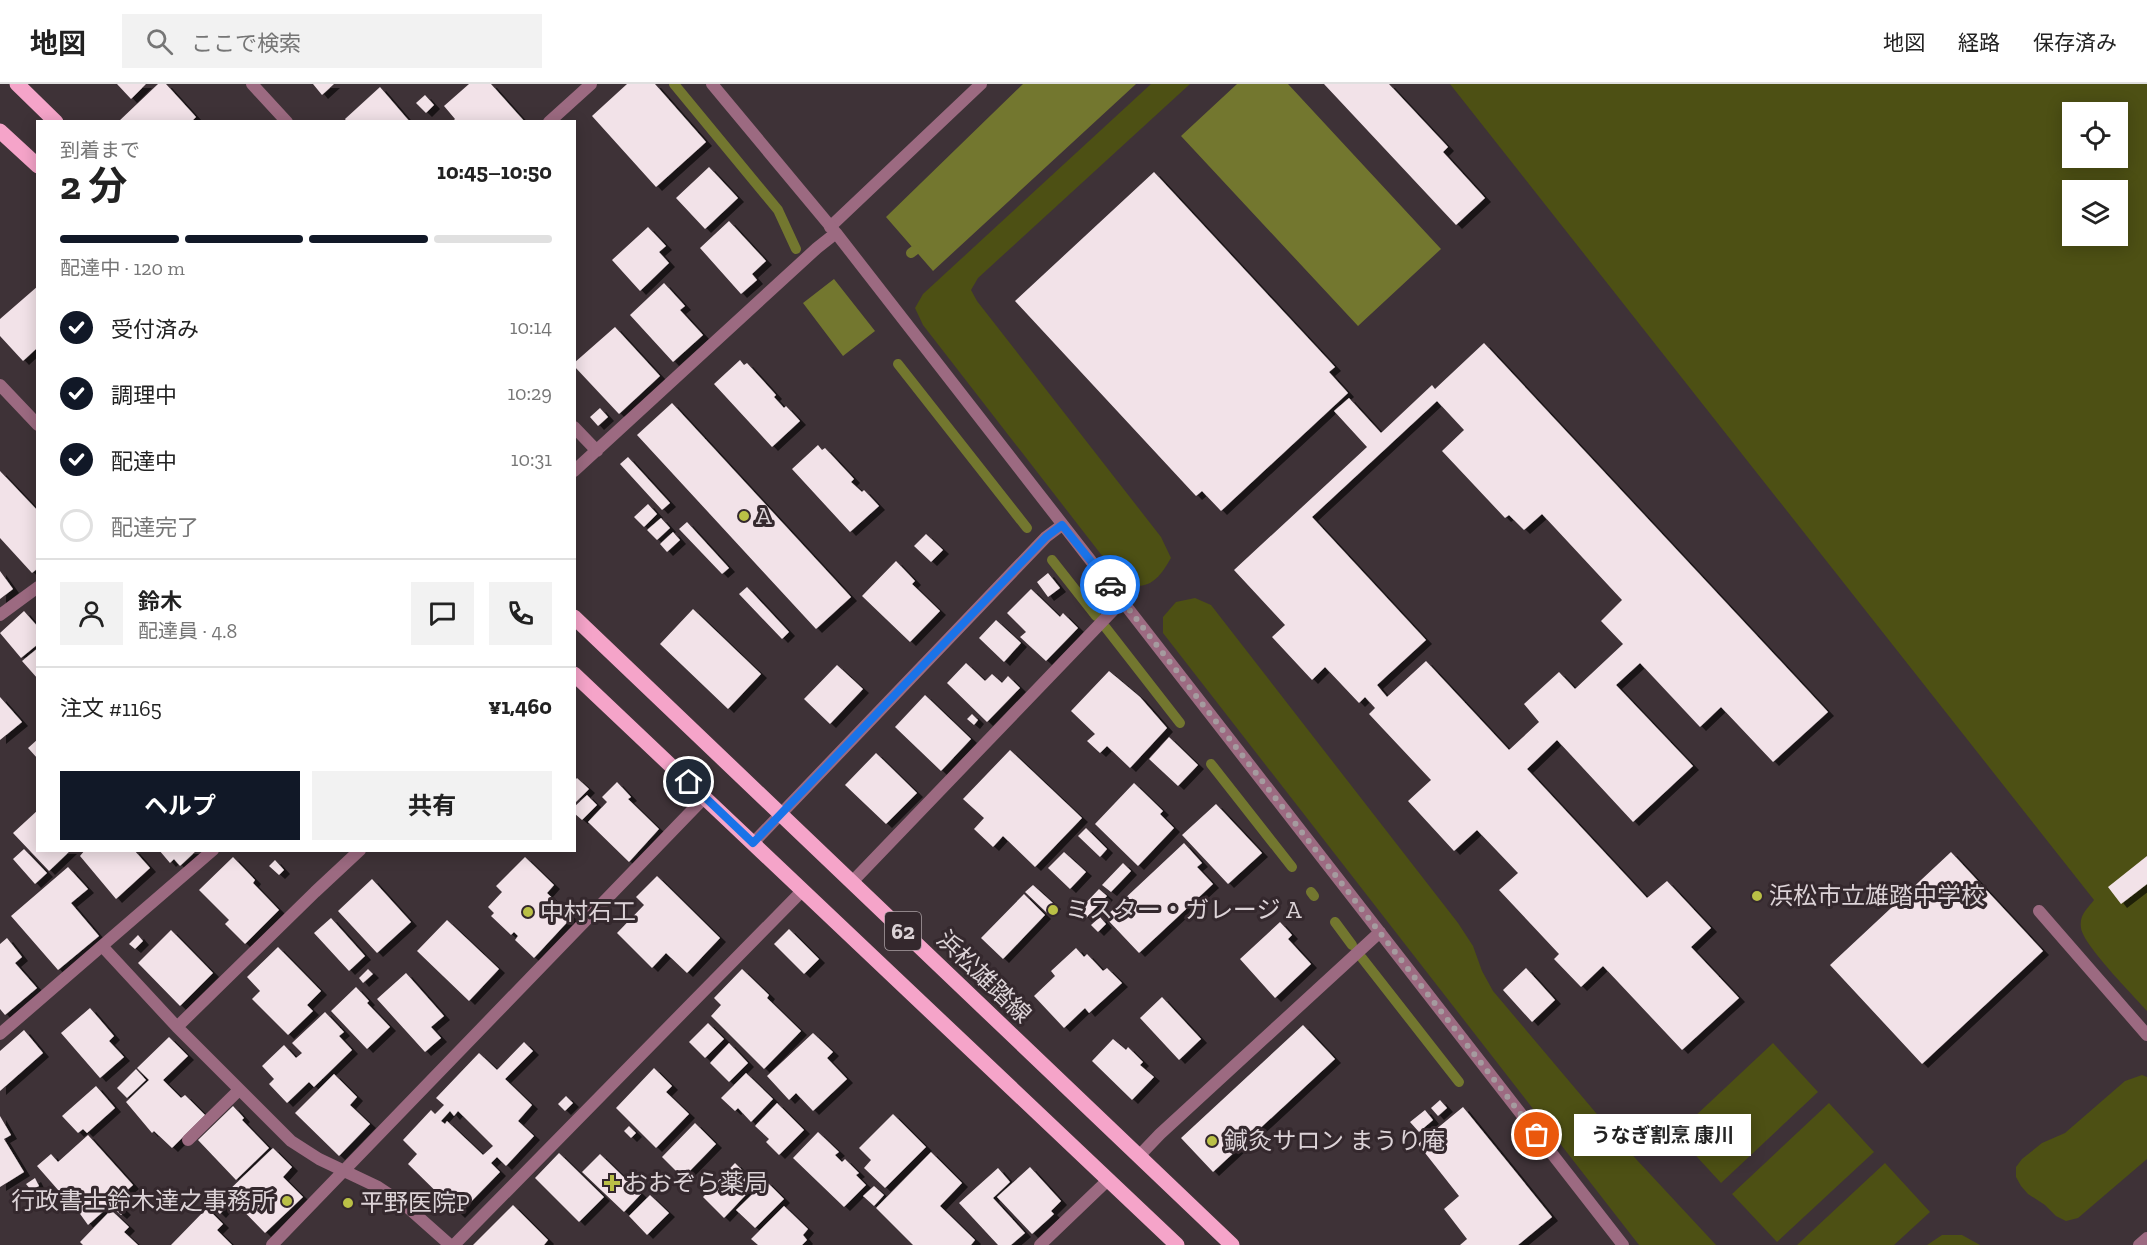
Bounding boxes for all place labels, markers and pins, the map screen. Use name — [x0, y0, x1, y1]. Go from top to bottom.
place label: A — [756, 501, 772, 530]
marker: A — [737, 509, 751, 523]
pin — [663, 756, 714, 807]
place label: 浜松市立雄踏中学校 — [1769, 881, 1985, 910]
marker: 浜松市立雄踏中学校 — [1750, 889, 1764, 903]
place label: ミスター・ガレージ A — [1065, 895, 1302, 924]
place label: 中村石工 — [540, 897, 636, 926]
marker: ミスター・ガレージ A — [1046, 903, 1060, 917]
marker: 中村石工 — [521, 905, 535, 919]
pin — [1511, 1109, 1562, 1160]
callout: うなぎ割烹 康川 — [1573, 1114, 1750, 1156]
place label: 鍼灸サロン まうり庵 — [1224, 1126, 1445, 1155]
marker: 鍼灸サロン まうり庵 — [1205, 1134, 1219, 1148]
place label: おおぞら薬局 — [624, 1168, 768, 1197]
marker: おおぞら薬局 — [605, 1176, 619, 1190]
place label: 行政書士鈴木達之事務所 — [11, 1186, 275, 1215]
place label: 平野医院P — [360, 1188, 470, 1217]
marker: 行政書士鈴木達之事務所 — [280, 1194, 294, 1208]
marker: 平野医院P — [341, 1196, 355, 1210]

